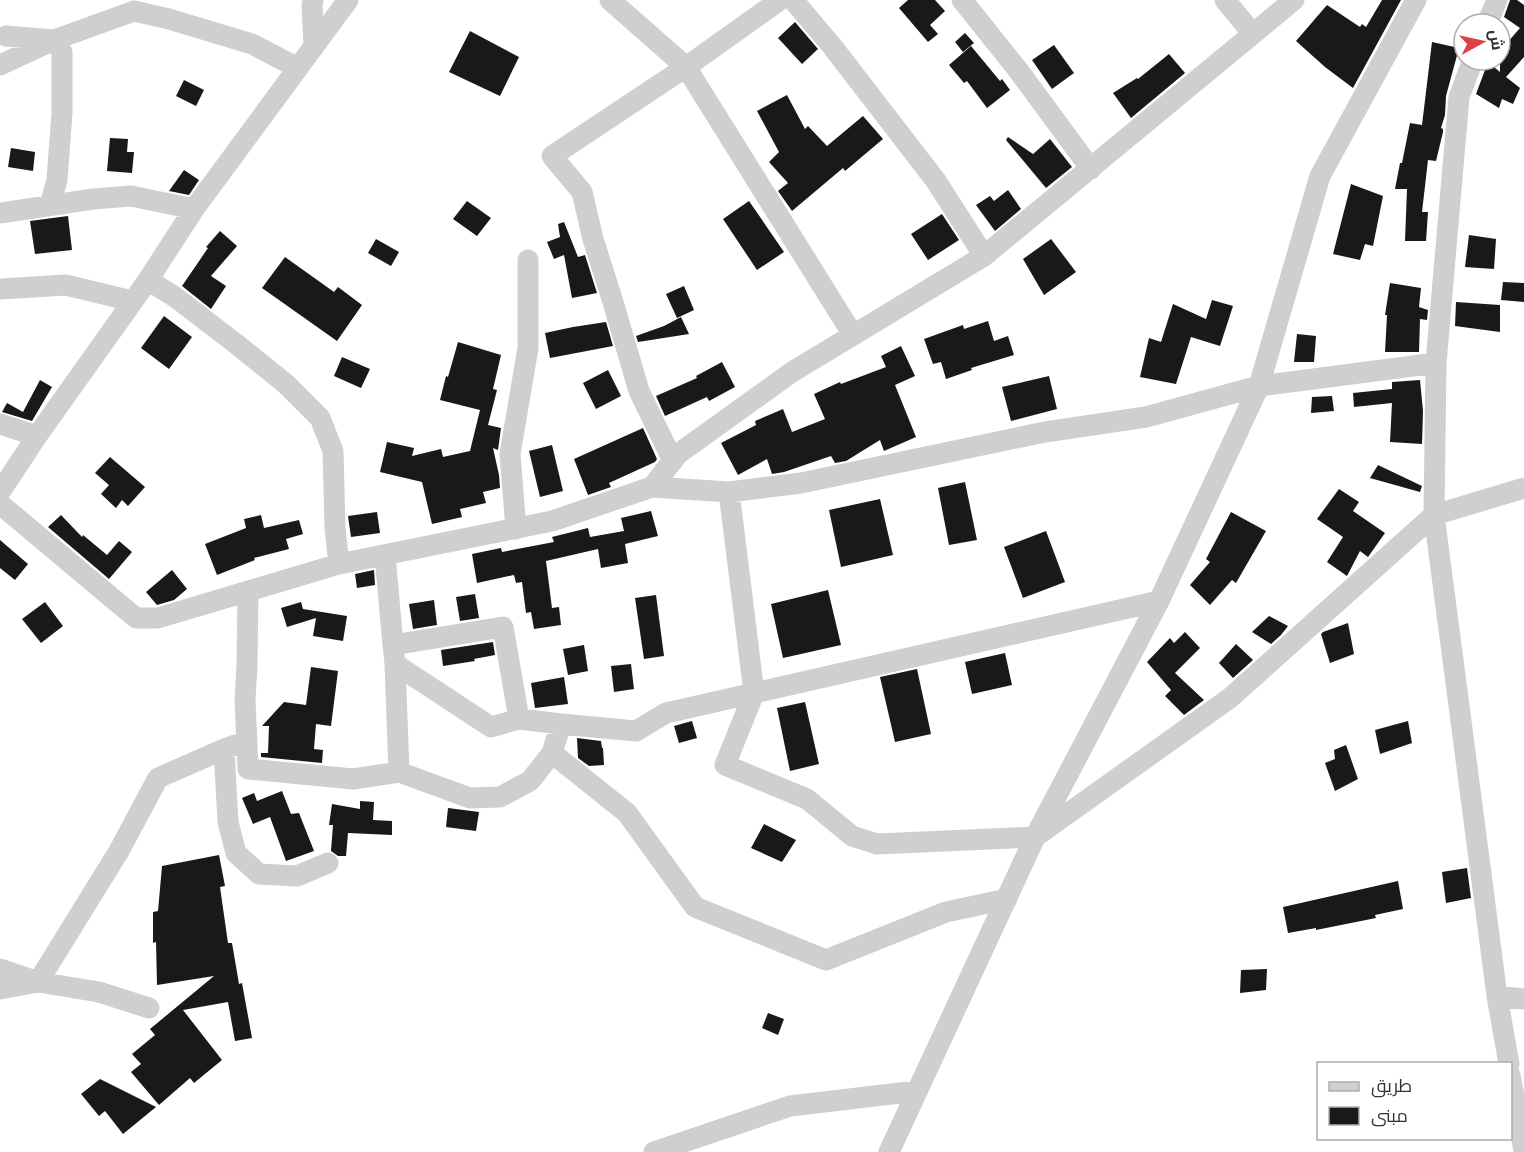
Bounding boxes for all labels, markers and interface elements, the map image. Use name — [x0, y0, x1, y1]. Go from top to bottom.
north arrow — [1452, 12, 1512, 72]
text: ش — [1485, 28, 1509, 52]
legend — [1317, 1062, 1512, 1140]
text: طريق — [1371, 1073, 1412, 1098]
text: مبنى — [1371, 1103, 1408, 1128]

